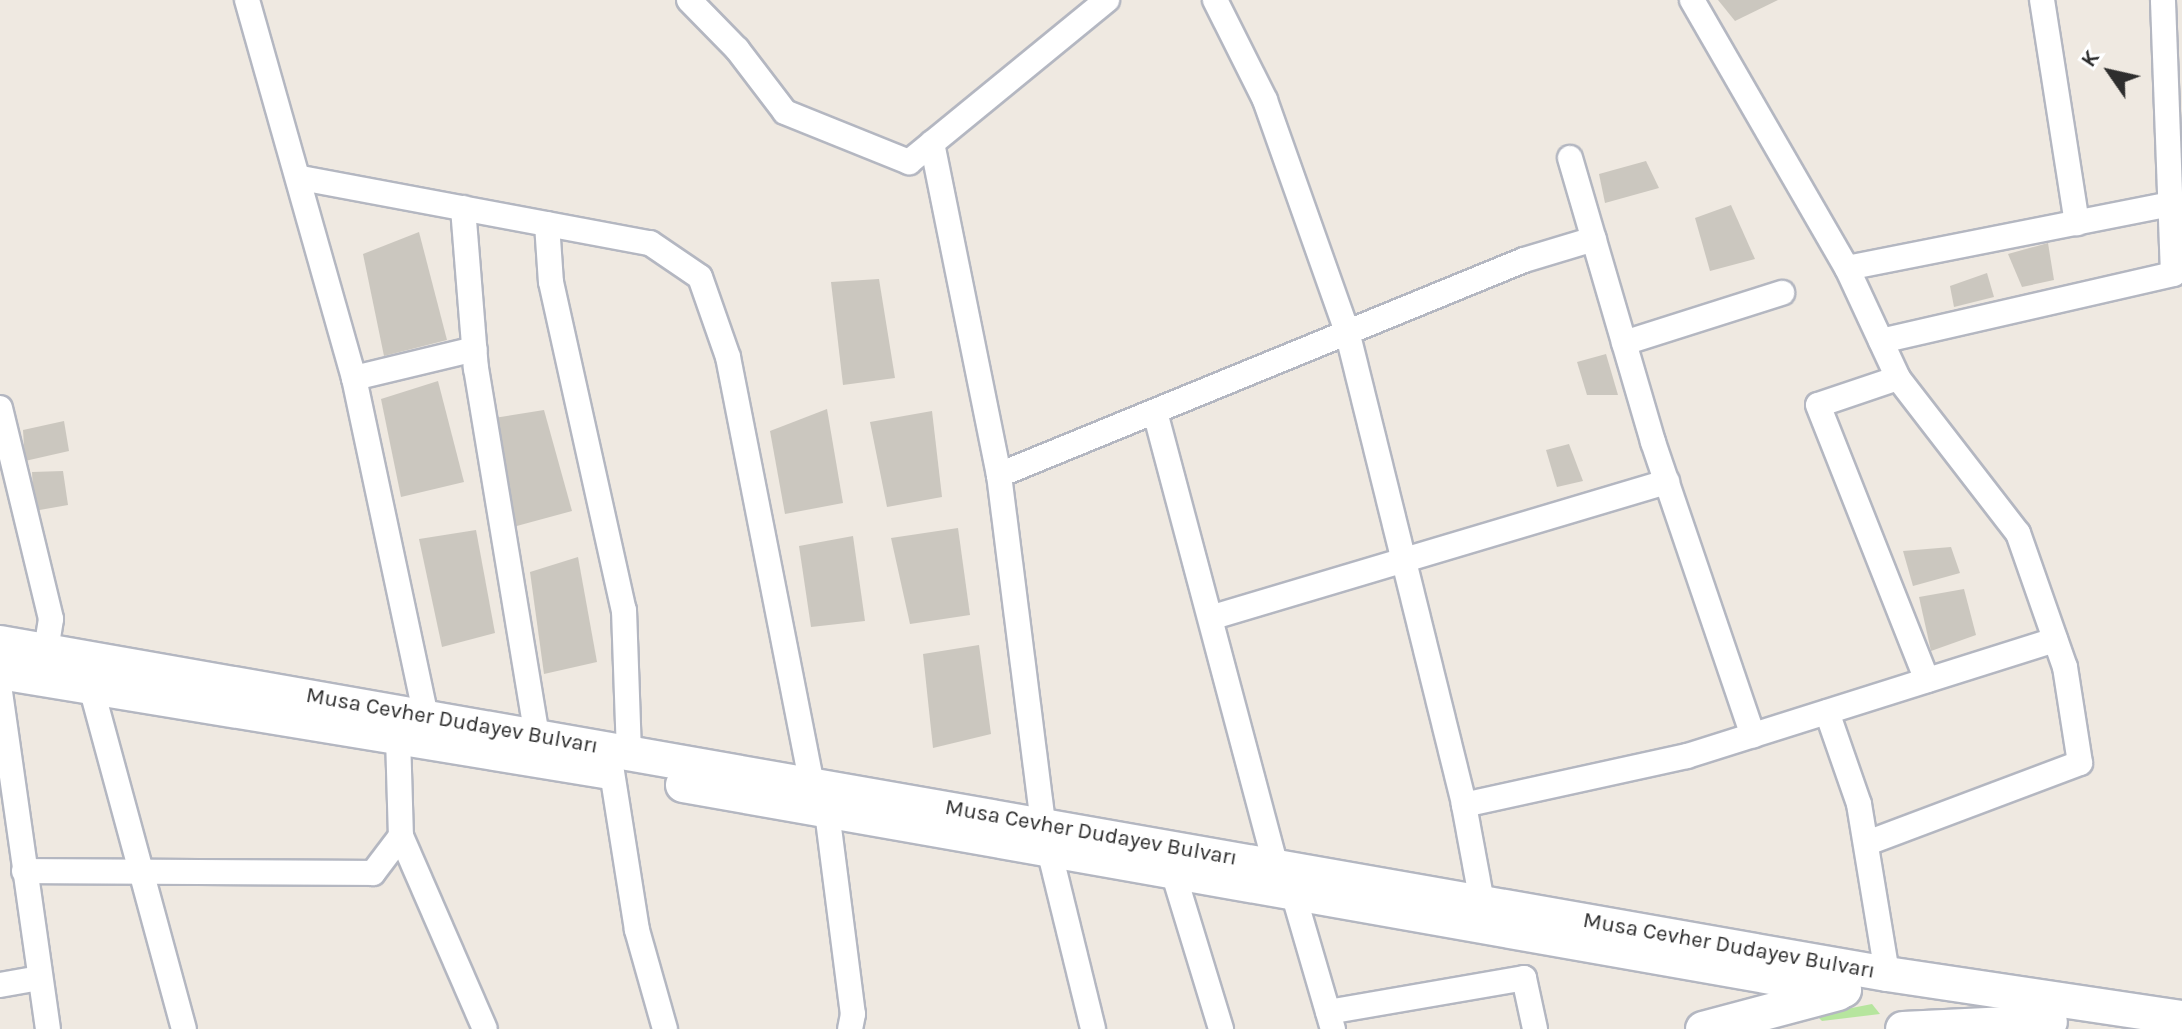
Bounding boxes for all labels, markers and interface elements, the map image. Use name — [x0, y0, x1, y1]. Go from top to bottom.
north arrow — [2070, 32, 2150, 112]
text: K — [2075, 45, 2105, 72]
street label: Musa Cevher Dudayev Bulvarı — [304, 682, 600, 760]
street label: Musa Cevher Dudayev Bulvarı — [943, 794, 1239, 872]
street label: Musa Cevher Dudayev Bulvarı — [1581, 907, 1877, 985]

